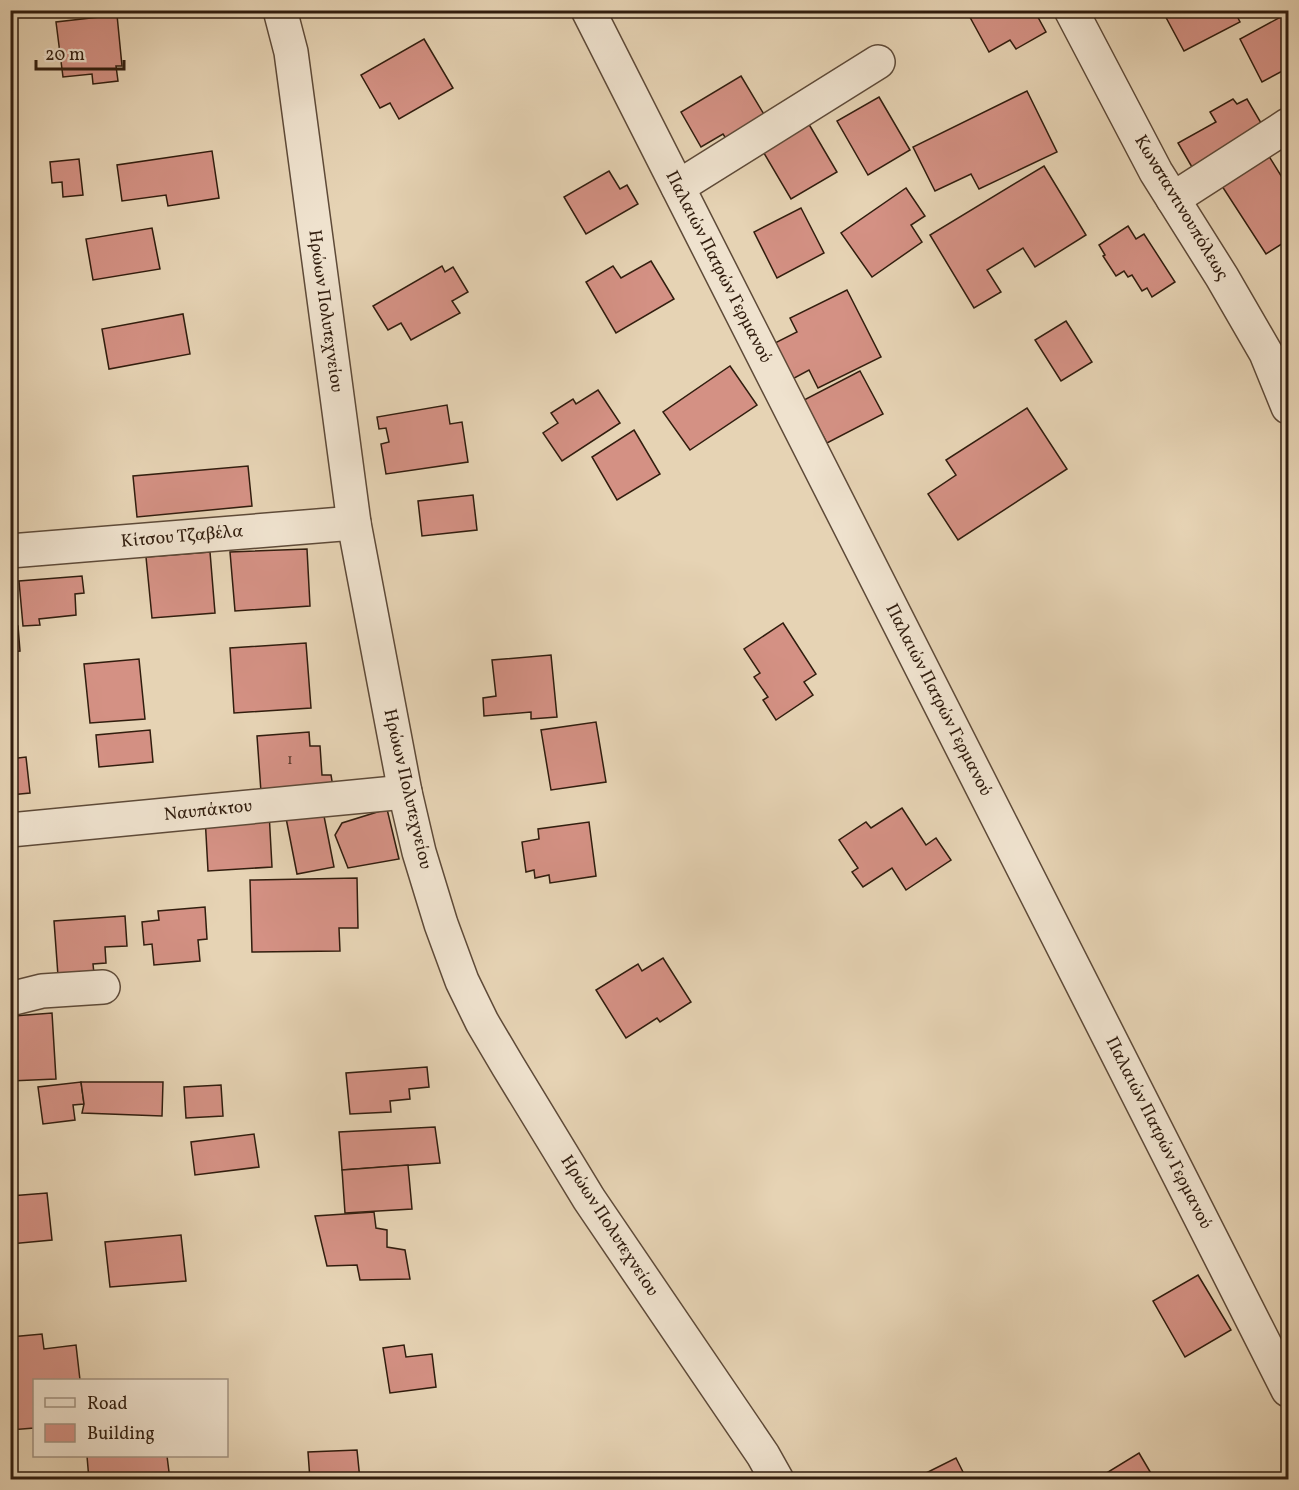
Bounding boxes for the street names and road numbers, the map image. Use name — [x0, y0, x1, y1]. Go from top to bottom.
street label: Κωνσταντινουπόλεως — [1128, 131, 1234, 285]
street label: Παλαιών Πατρών Γερμανού — [659, 166, 777, 368]
street label: Ηρώων Πολυτεχνείου — [301, 228, 349, 394]
street label: Κίτσου Τζαβέλα — [120, 519, 244, 555]
street label: Παλαιών Πατρών Γερμανού — [879, 599, 997, 801]
street label: Ηρώων Πολυτεχνείου — [376, 706, 438, 872]
street label: Ναυπάκτου — [163, 794, 253, 828]
street label: Παλαιών Πατρών Γερμανού — [1099, 1032, 1217, 1234]
street label: Ηρώων Πολυτεχνείου — [554, 1150, 664, 1302]

